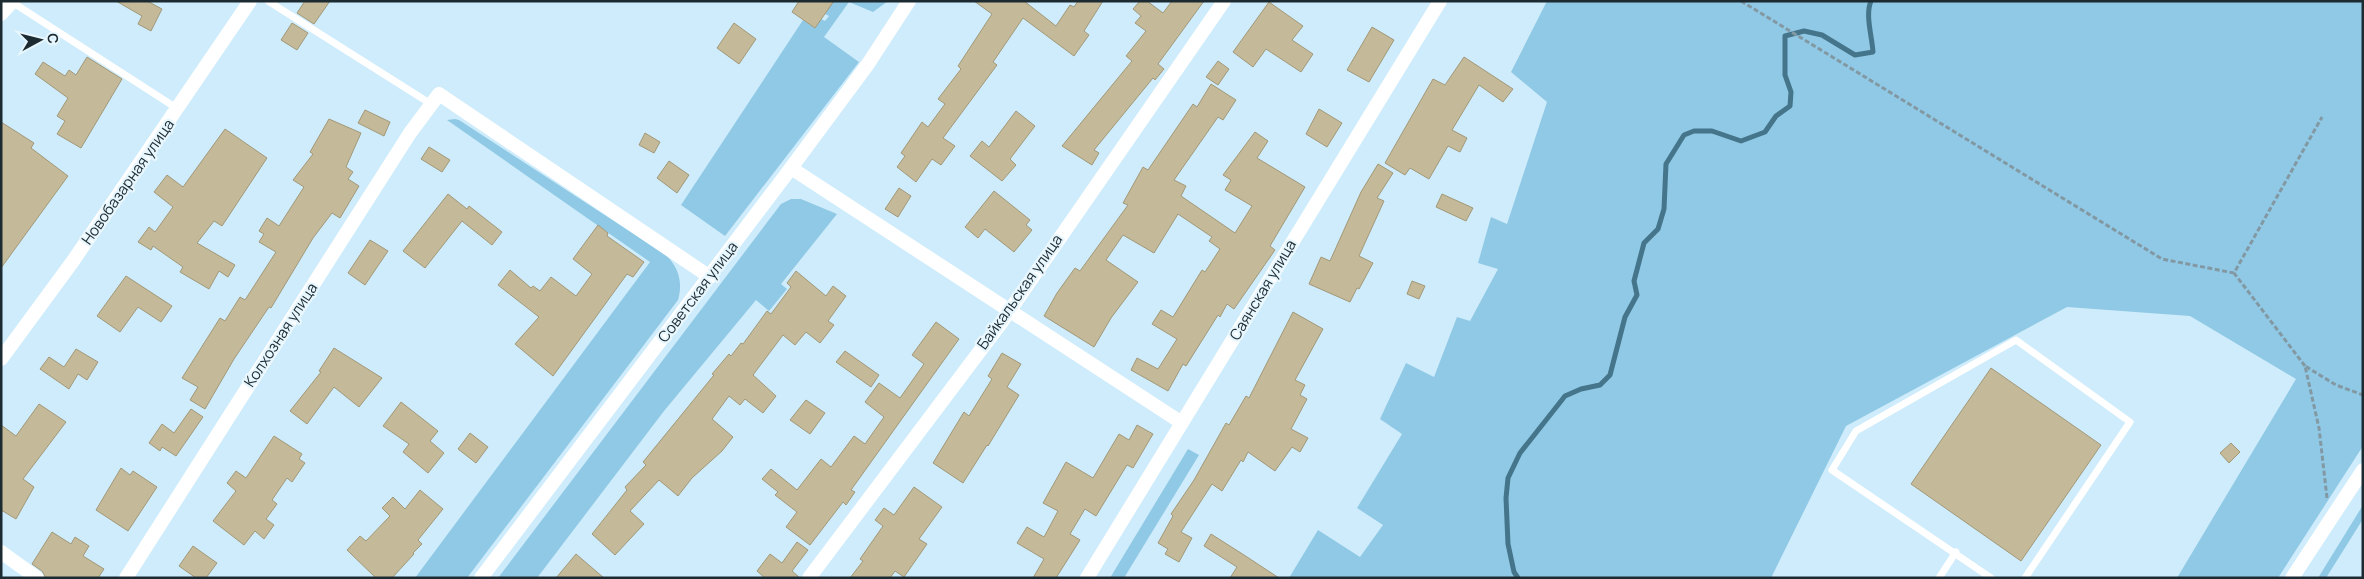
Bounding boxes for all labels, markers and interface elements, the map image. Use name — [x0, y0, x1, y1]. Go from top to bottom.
north arrow — [15, 15, 65, 65]
text: С — [43, 32, 63, 45]
street label: Новобазарная улица — [76, 115, 179, 249]
street label: Байкальская улица — [972, 230, 1067, 353]
street label: Саянская улица — [1224, 235, 1301, 344]
street label: Советская улица — [653, 237, 743, 347]
street label: Колхозная улица — [239, 278, 322, 391]

